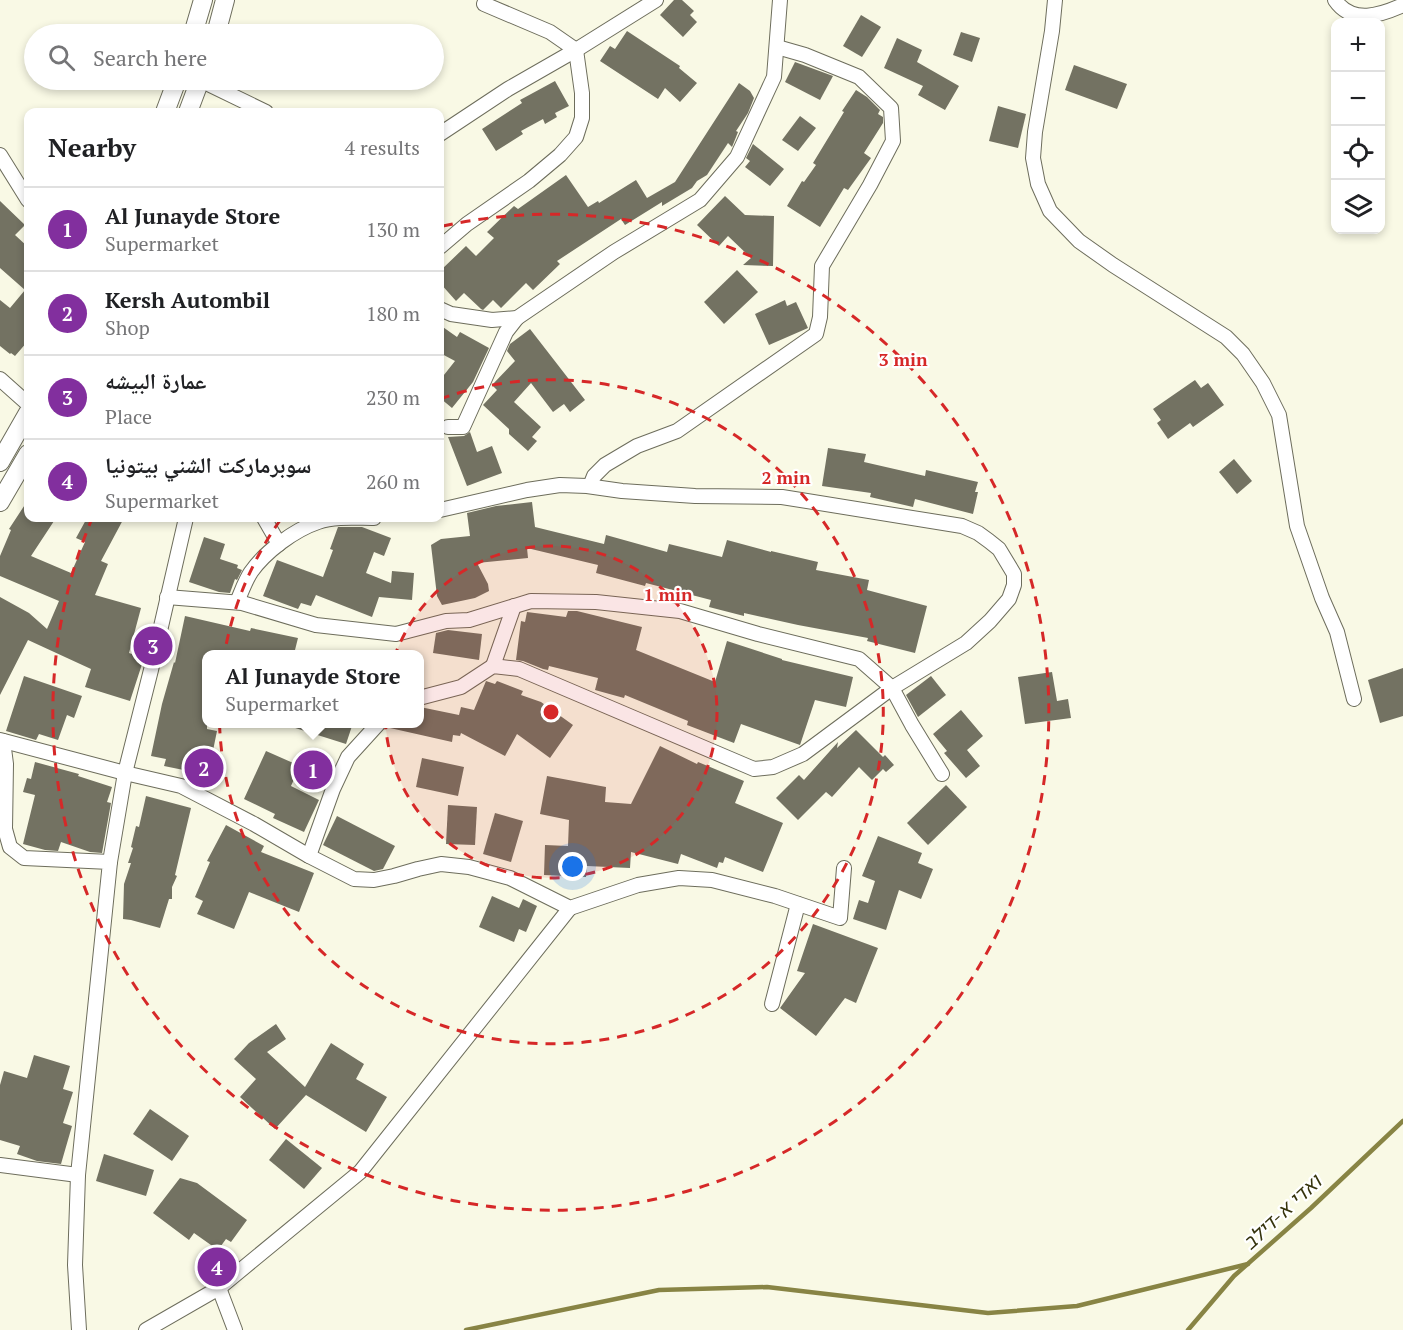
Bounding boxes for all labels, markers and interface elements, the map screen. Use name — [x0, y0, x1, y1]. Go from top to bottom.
map controls — [1331, 18, 1385, 234]
button: + — [1331, 18, 1385, 72]
search box — [24, 24, 444, 90]
icon: search — [45, 41, 78, 74]
text: Search here — [93, 43, 207, 72]
button: − — [1331, 72, 1385, 126]
button: locate — [1331, 126, 1385, 180]
text: Nearby — [48, 130, 136, 164]
text: 4 results — [345, 134, 420, 161]
button: layers — [1331, 180, 1385, 234]
text: Al Junayde Store — [105, 201, 280, 230]
text: 1 — [62, 216, 73, 243]
text: 130 m — [366, 216, 420, 243]
text: Supermarket — [105, 230, 219, 257]
text: Kersh Autombil — [105, 285, 270, 314]
text: 2 — [62, 300, 73, 327]
text: 180 m — [366, 300, 420, 327]
text: Shop — [105, 314, 150, 341]
text: 3 min — [878, 347, 928, 371]
text: عمارة البيشه — [105, 366, 206, 395]
text: 3 — [62, 384, 73, 411]
text: 230 m — [366, 384, 420, 411]
text: Place — [105, 403, 152, 430]
text: سوبرماركت الشني بيتونيا — [105, 450, 311, 479]
text: 2 min — [761, 465, 811, 489]
text: 4 — [62, 468, 73, 495]
text: 260 m — [366, 468, 420, 495]
text: Supermarket — [105, 487, 219, 514]
text: 1 min — [643, 582, 693, 606]
pin: 3 — [134, 624, 172, 668]
popup — [202, 650, 424, 728]
text: Al Junayde Store — [225, 661, 401, 690]
text: Supermarket — [225, 690, 339, 717]
centre of rings — [541, 702, 561, 722]
pin: 2 — [184, 746, 224, 790]
pin: 1 — [294, 748, 332, 792]
your location — [558, 852, 587, 881]
water label: ואדי א-דילב — [1236, 1167, 1328, 1255]
pin: 4 — [198, 1244, 236, 1290]

